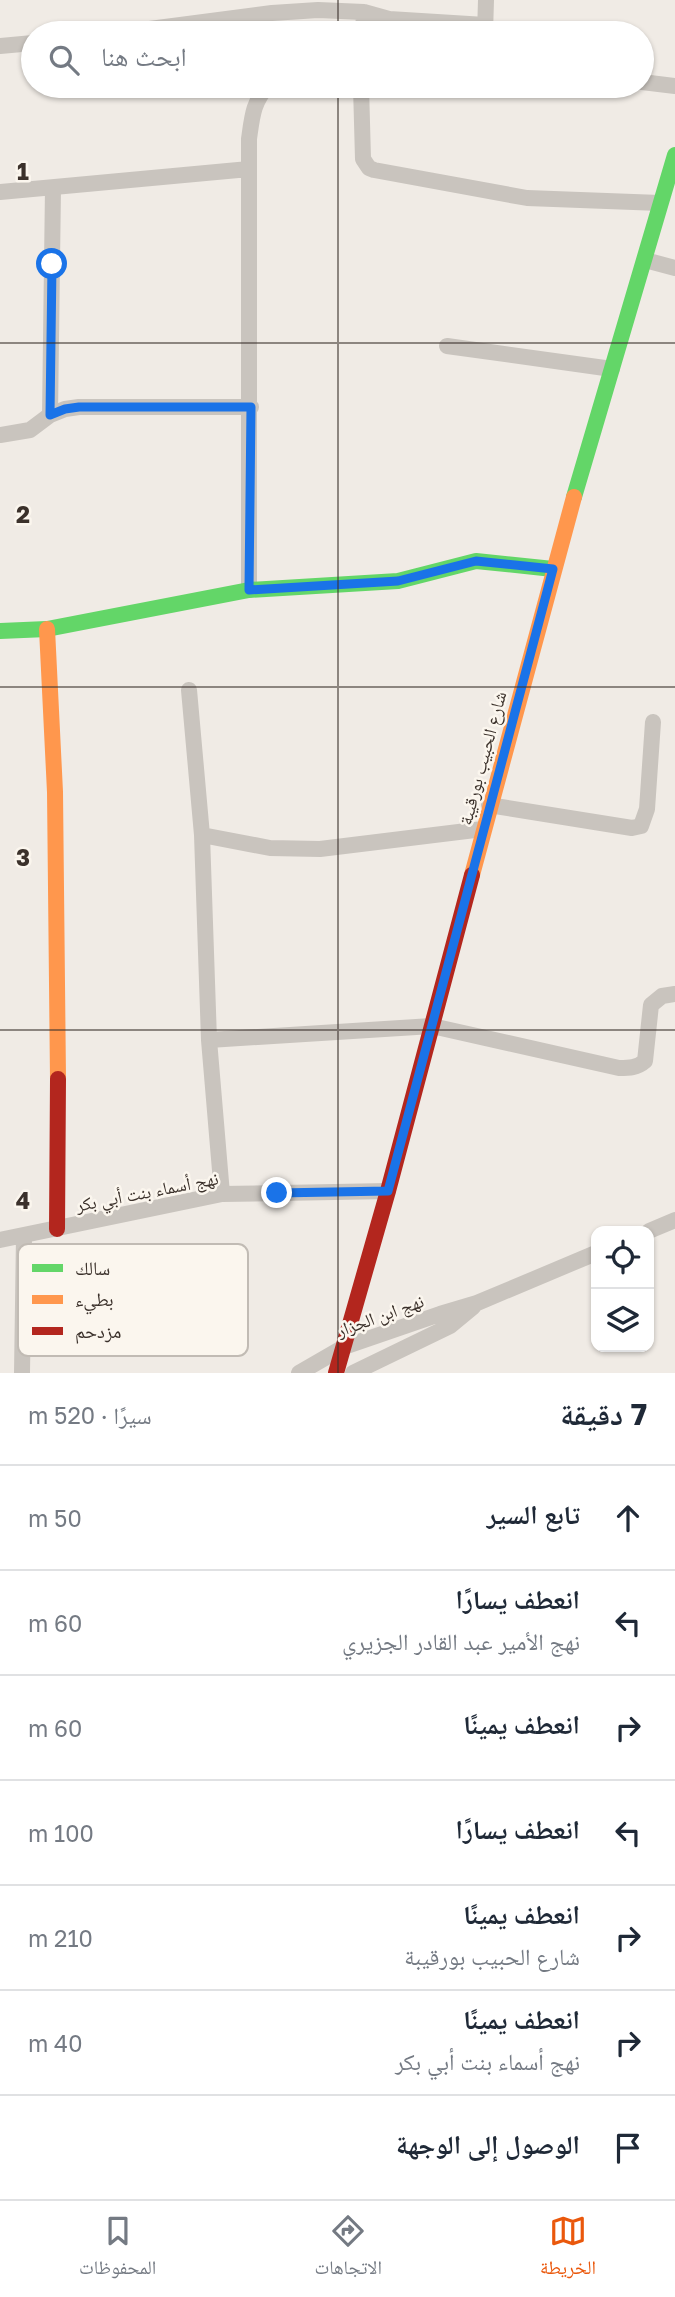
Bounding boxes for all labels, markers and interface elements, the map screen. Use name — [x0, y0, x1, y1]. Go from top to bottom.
search box — [21, 21, 654, 98]
icon: search — [45, 41, 83, 79]
text: ابحث هنا — [101, 41, 187, 72]
text: 1 — [17, 157, 29, 185]
route start — [36, 248, 67, 279]
text: 2 — [16, 500, 30, 528]
street label: شارع الحبيب بورقيبة — [454, 689, 511, 828]
text: 3 — [16, 843, 30, 871]
street label: نهج أسماء بنت أبي بكر — [73, 1166, 221, 1220]
route end — [261, 1177, 292, 1208]
text: 4 — [16, 1186, 30, 1214]
map controls — [591, 1226, 654, 1352]
button: locate — [591, 1226, 654, 1289]
legend — [18, 1244, 248, 1356]
text: سالك — [75, 1256, 110, 1279]
text: بطيء — [75, 1287, 114, 1315]
street label: نهج ابن الجزار — [332, 1289, 427, 1343]
button: layers — [591, 1289, 654, 1352]
text: مزدحم — [75, 1319, 121, 1344]
text: 7 دقيقة — [560, 1396, 647, 1432]
text: سيرًا · 520 m — [28, 1401, 152, 1429]
text: تابع السير — [487, 1499, 580, 1530]
icon: ahead — [609, 1499, 647, 1537]
text: 50 m — [28, 1504, 82, 1532]
text: انعطف يسارًا — [456, 1584, 580, 1615]
icon: left — [609, 1604, 647, 1642]
text: 60 m — [28, 1609, 82, 1637]
text: نهج اﻷمير عبد القادر الجزيري — [342, 1627, 580, 1655]
text: انعطف يمينًا — [463, 1709, 580, 1740]
icon: right — [609, 1709, 647, 1747]
text: 60 m — [28, 1714, 82, 1742]
text: انعطف يسارًا — [456, 1814, 580, 1845]
icon: left — [609, 1814, 647, 1852]
text: 100 m — [28, 1819, 94, 1847]
text: انعطف يمينًا — [463, 1899, 580, 1930]
icon: right — [609, 1919, 647, 1957]
text: 210 m — [28, 1924, 93, 1952]
text: شارع الحبيب بورقيبة — [404, 1942, 580, 1970]
text: انعطف يمينًا — [463, 2004, 580, 2035]
icon: right — [609, 2024, 647, 2062]
text: 40 m — [28, 2029, 82, 2057]
text: نهج أسماء بنت أبي بكر — [395, 2047, 580, 2075]
text: الوصول إلى الوجهة — [396, 2129, 580, 2160]
icon: arrive — [609, 2129, 647, 2167]
tab: المحفوظات — [79, 2212, 156, 2286]
tab: الاتجاهات — [314, 2212, 382, 2286]
tab: الخريطة — [540, 2212, 596, 2286]

